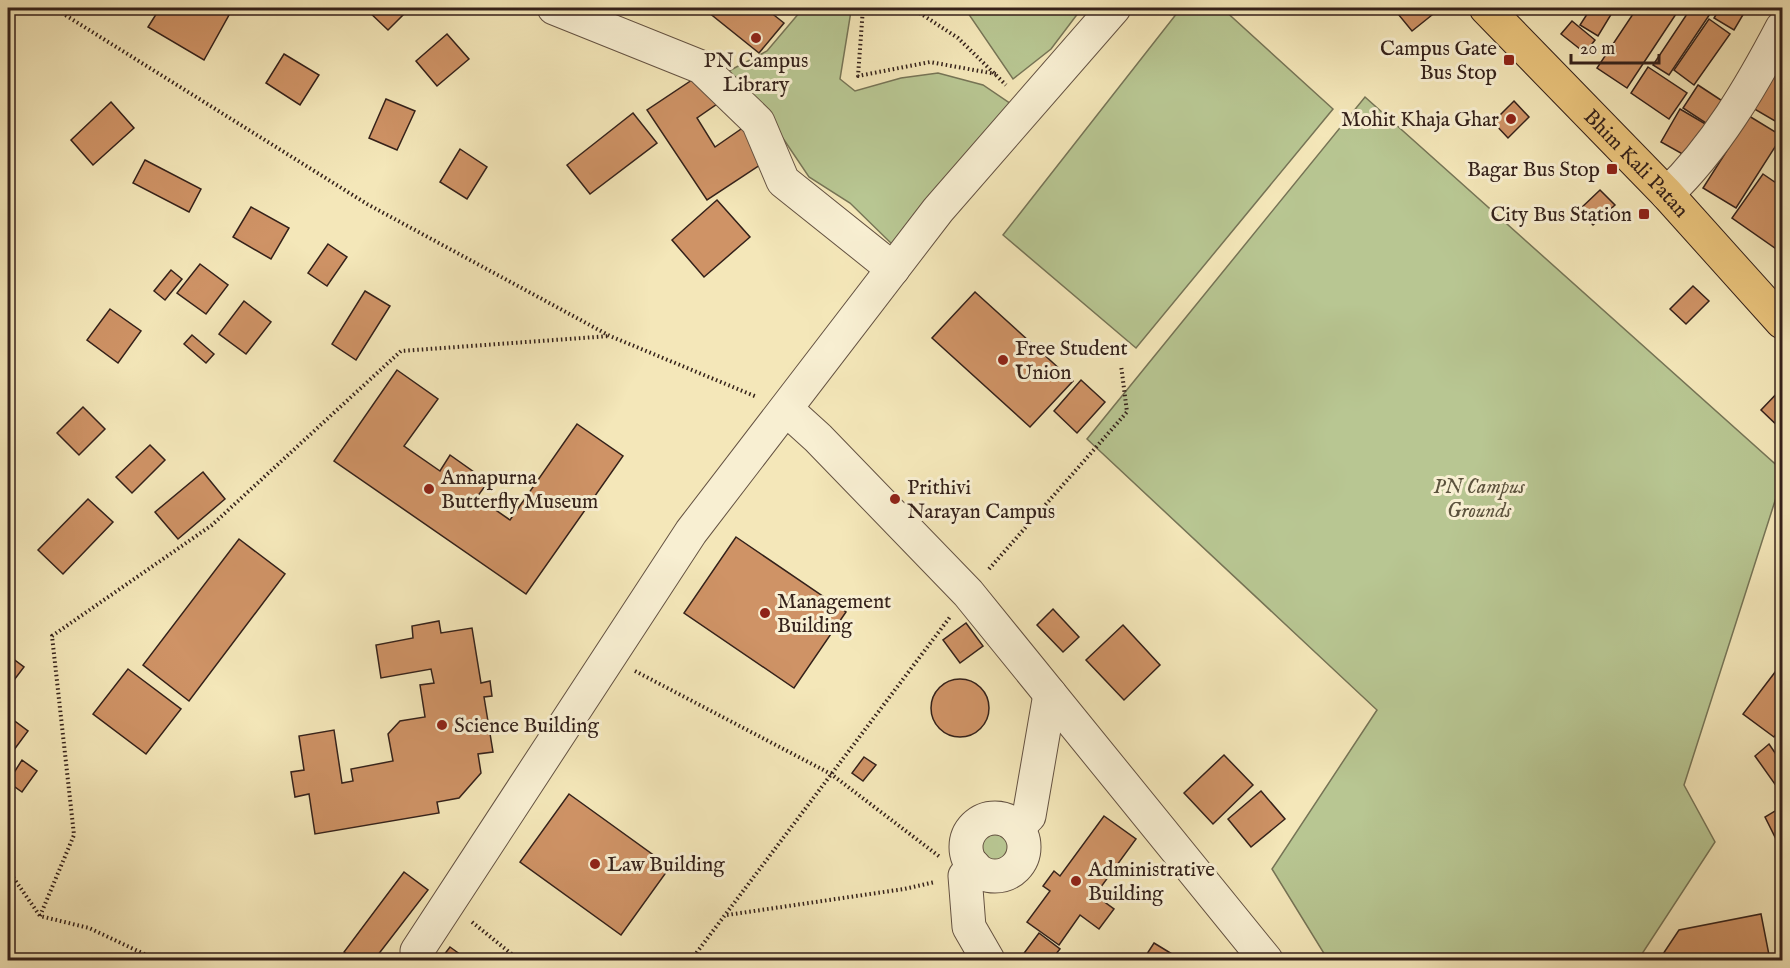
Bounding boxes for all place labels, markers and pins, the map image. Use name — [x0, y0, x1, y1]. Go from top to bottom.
marker: PN Campus Library — [749, 31, 763, 45]
place label: Campus Gate Bus Stop — [1380, 36, 1497, 87]
place label: PN Campus Library — [704, 48, 808, 99]
marker: Campus Gate Bus Stop — [1502, 53, 1516, 67]
place label: Mohit Khaja Ghar — [1341, 107, 1499, 134]
marker: Mohit Khaja Ghar — [1504, 112, 1518, 126]
place label: Bagar Bus Stop — [1467, 157, 1600, 184]
marker: Bagar Bus Stop — [1605, 162, 1619, 176]
place label: City Bus Station — [1490, 202, 1632, 229]
marker: City Bus Station — [1637, 207, 1651, 221]
place label: Free Student Union — [1015, 336, 1128, 387]
marker: Free Student Union — [996, 353, 1010, 367]
place label: Annapurna Butterfly Museum — [440, 465, 598, 516]
place label: Prithivi Narayan Campus — [907, 475, 1055, 526]
marker: Annapurna Butterfly Museum — [422, 482, 436, 496]
marker: Prithivi Narayan Campus — [888, 492, 902, 506]
place label: Management Building — [777, 589, 891, 640]
marker: Management Building — [758, 606, 772, 620]
place label: Science Building — [454, 713, 599, 740]
marker: Science Building — [435, 718, 449, 732]
place label: Law Building — [607, 852, 725, 879]
marker: Law Building — [588, 857, 602, 871]
place label: Administrative Building — [1087, 857, 1215, 908]
marker: Administrative Building — [1069, 874, 1083, 888]

